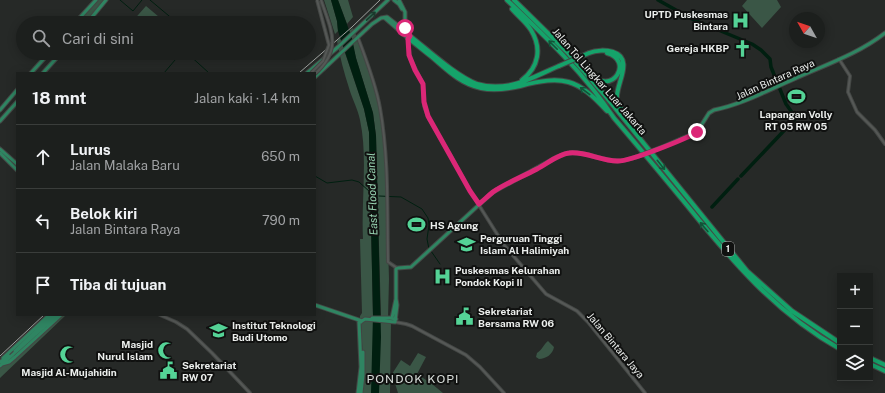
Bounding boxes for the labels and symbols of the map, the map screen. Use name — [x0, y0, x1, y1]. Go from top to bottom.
place label: UPTD Puskesmas Bintara — [645, 8, 728, 32]
hospital icon: UPTD Puskesmas Bintara — [731, 10, 751, 30]
one-way arrow — [366, 11, 376, 21]
north arrow — [789, 12, 825, 48]
route start — [396, 19, 414, 37]
street label: Jalan Tol Lingkar Luar Jakarta — [550, 25, 650, 137]
church icon: Gereja HKBP — [732, 38, 752, 58]
one-way arrow — [548, 40, 558, 50]
place label: Gereja HKBP — [667, 42, 729, 54]
street label: Jalan Bintara Raya — [734, 56, 816, 102]
one-way arrow — [580, 87, 591, 95]
sports icon: Lapangan Volly RT 05 RW 05 — [786, 87, 806, 107]
place label: Lapangan Volly RT 05 RW 05 — [760, 108, 833, 132]
route end — [688, 123, 706, 141]
water label: East Flood Canal — [365, 152, 379, 236]
one-way arrow — [657, 159, 665, 170]
sports icon: HS Agung — [407, 215, 427, 235]
place label: HS Agung — [430, 219, 479, 231]
one-way arrow — [700, 222, 709, 232]
place label: Perguruan Tinggi Islam Al Halimiyah — [480, 232, 569, 256]
school or university icon: Perguruan Tinggi Islam Al Halimiyah — [457, 234, 477, 254]
road number: 1 — [722, 242, 734, 256]
place label: Puskesmas Kelurahan Pondok Kopi II — [455, 264, 560, 288]
hospital icon: Puskesmas Kelurahan Pondok Kopi II — [432, 266, 452, 286]
place label: Sekretariat Bersama RW 06 — [478, 305, 555, 329]
public building icon: Sekretariat Bersama RW 06 — [455, 307, 475, 327]
street label: Jalan Bintara Jaya — [585, 310, 647, 380]
place label: Institut Teknologi Budi Utomo — [232, 319, 316, 343]
school or university icon: Institut Teknologi Budi Utomo — [209, 321, 229, 341]
place label: Masjid Nurul Islam — [97, 338, 153, 362]
mosque icon: Masjid Nurul Islam — [156, 340, 176, 360]
mosque icon: Masjid Al-Mujahidin — [59, 345, 79, 365]
place label: Sekretariat RW 07 — [182, 359, 236, 383]
public building icon: Sekretariat RW 07 — [159, 361, 179, 381]
place label: Masjid Al-Mujahidin — [21, 366, 117, 378]
district label: PONDOK KOPI — [367, 372, 459, 386]

